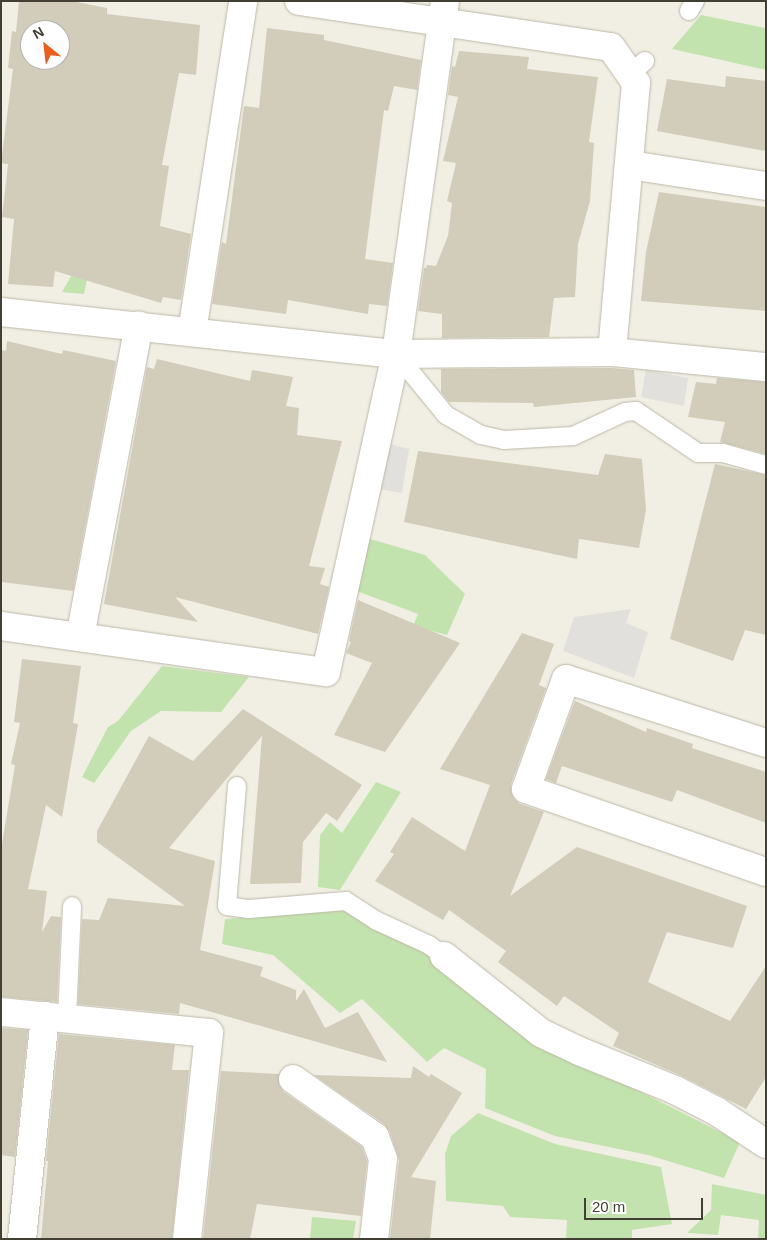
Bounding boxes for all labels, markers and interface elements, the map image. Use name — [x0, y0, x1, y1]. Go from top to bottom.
north arrow — [20, 20, 70, 70]
text: N — [30, 23, 47, 42]
scale bar — [587, 1188, 706, 1220]
text: 20 m — [592, 1198, 625, 1215]

